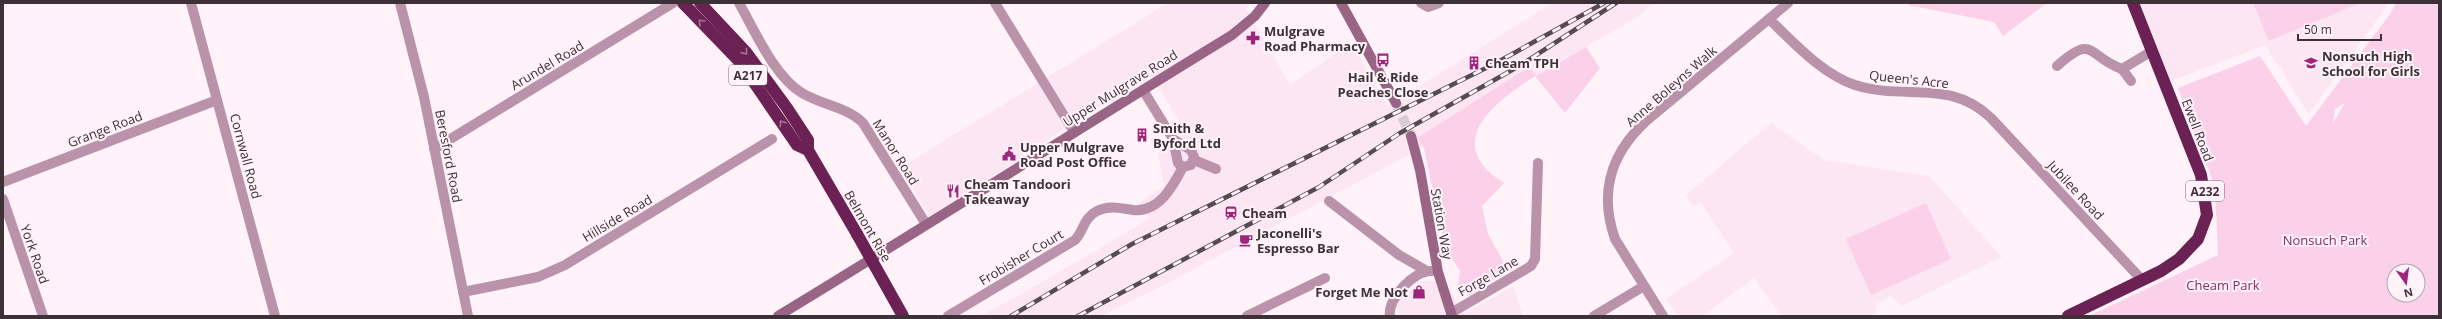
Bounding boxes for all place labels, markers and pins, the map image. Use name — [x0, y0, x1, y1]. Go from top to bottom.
place label: Mulgrave Road Pharmacy — [1264, 22, 1366, 55]
pharmacy icon: Mulgrave Road Pharmacy — [1245, 30, 1261, 46]
place label: Nonsuch High School for Girls — [2322, 47, 2420, 80]
bus stop icon: Hail & Ride Peaches Close — [1375, 52, 1391, 68]
place label: Cheam TPH — [1485, 54, 1559, 72]
building icon: Cheam TPH — [1466, 55, 1482, 71]
school or university icon: Nonsuch High School for Girls — [2303, 55, 2319, 71]
place label: Hail & Ride Peaches Close — [1338, 68, 1429, 101]
place label: Smith & Byford Ltd — [1153, 119, 1221, 152]
building icon: Smith & Byford Ltd — [1134, 127, 1150, 143]
place label: Upper Mulgrave Road Post Office — [1020, 138, 1127, 171]
public building icon: Upper Mulgrave Road Post Office — [1001, 146, 1017, 162]
place label: Cheam Tandoori Takeaway — [964, 175, 1071, 208]
restaurant icon: Cheam Tandoori Takeaway — [945, 183, 961, 199]
place label: Cheam — [1242, 204, 1287, 222]
station icon: Cheam — [1223, 205, 1239, 221]
place label: Jaconelli's Espresso Bar — [1256, 224, 1339, 257]
cafe icon: Jaconelli's Espresso Bar — [1238, 232, 1254, 248]
place label: Forget Me Not — [1315, 283, 1408, 301]
shop icon: Forget Me Not — [1411, 284, 1427, 300]

